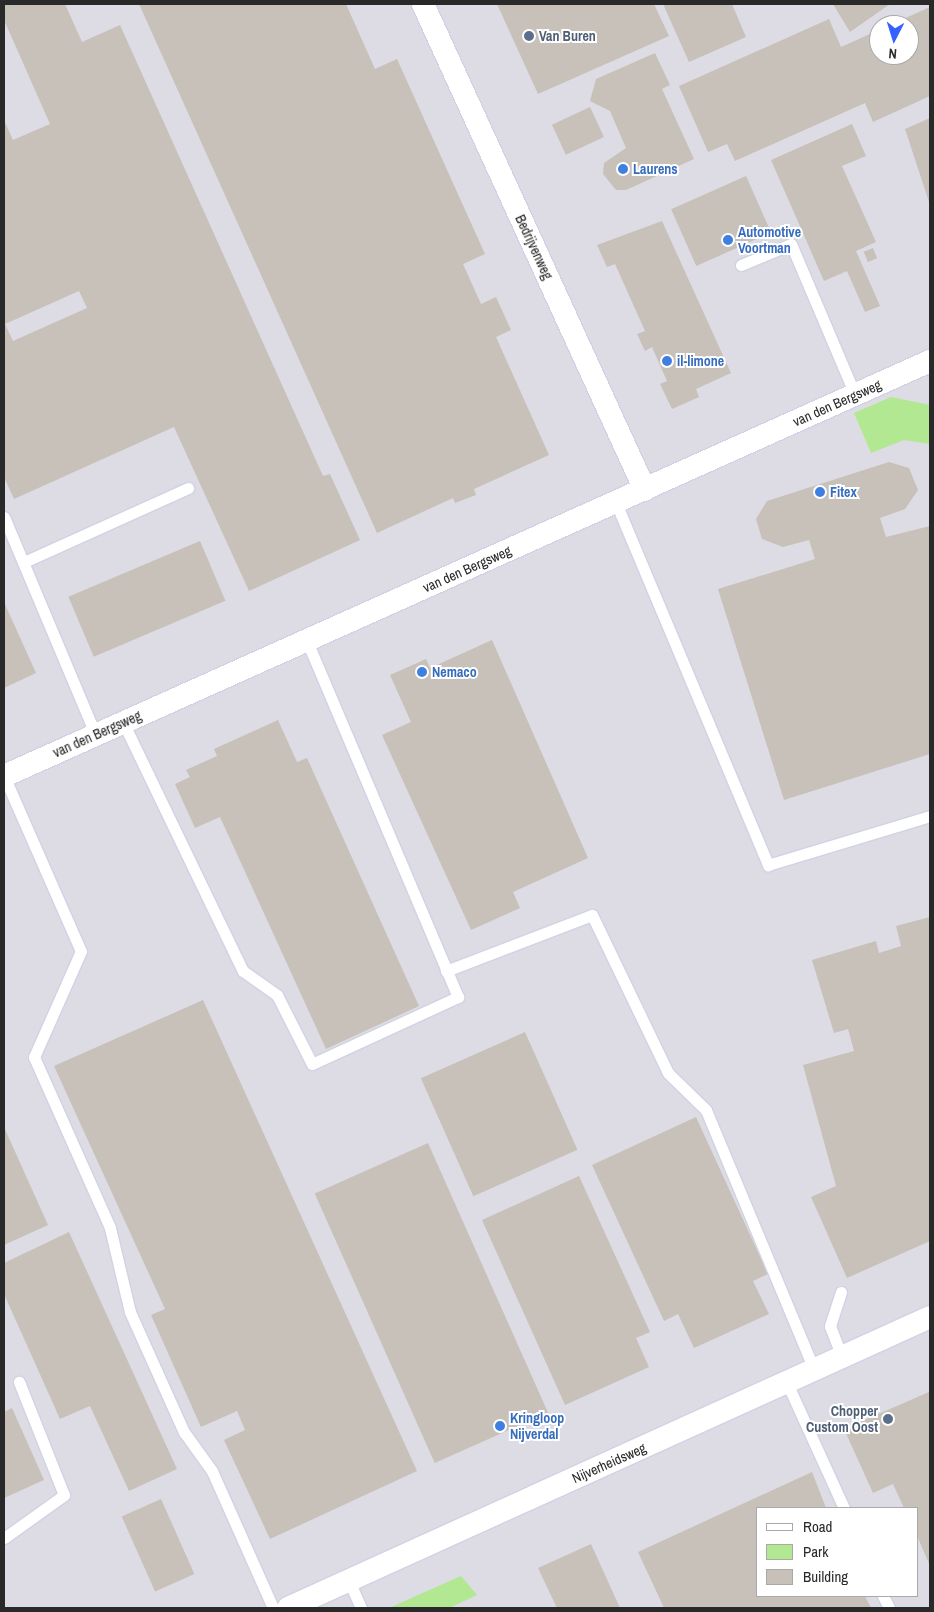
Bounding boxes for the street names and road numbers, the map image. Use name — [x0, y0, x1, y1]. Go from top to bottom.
street label: Bedrijvenweg — [512, 212, 556, 282]
street label: van den Bergsweg — [790, 376, 884, 430]
street label: van den Bergsweg — [420, 542, 514, 596]
street label: van den Bergsweg — [50, 707, 144, 761]
street label: Nijverheidsweg — [569, 1439, 649, 1487]

